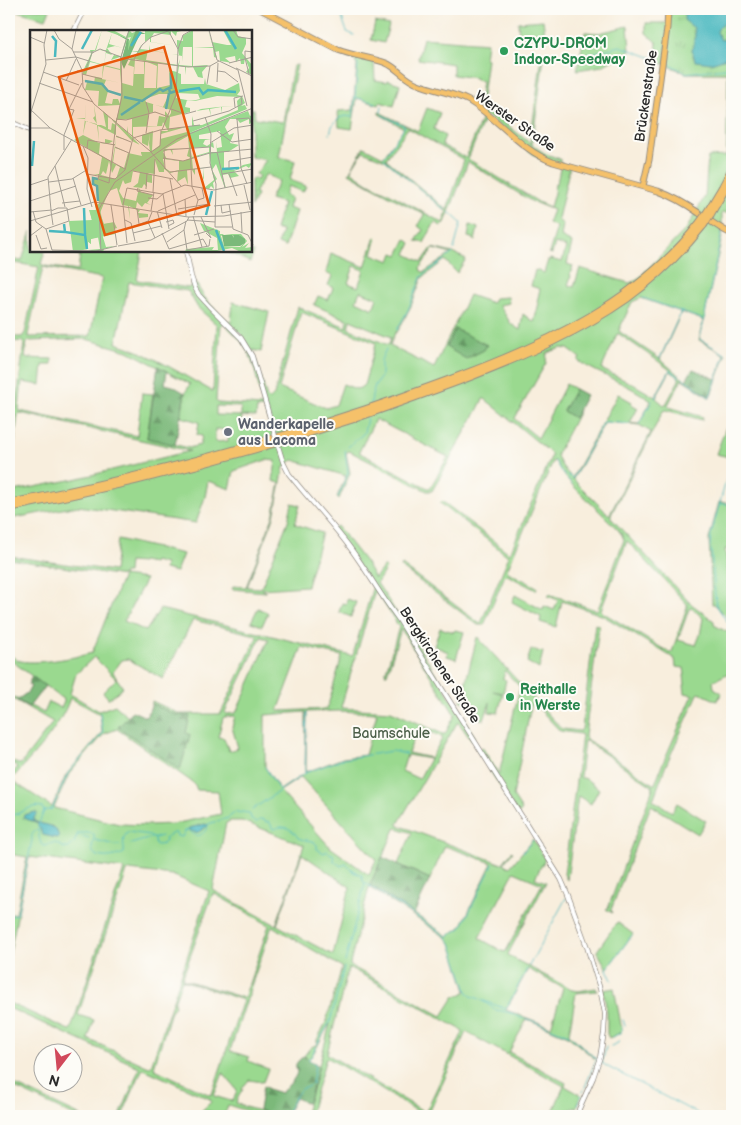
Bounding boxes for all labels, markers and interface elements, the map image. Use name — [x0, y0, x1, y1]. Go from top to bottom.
inset map — [30, 30, 252, 252]
place label: CZYPU-DROM Indoor-Speedway — [514, 35, 626, 68]
marker: CZYPU-DROM Indoor-Speedway — [498, 45, 510, 57]
street label: Brückenstraße — [631, 49, 661, 143]
street label: Werster Straße — [471, 87, 559, 155]
place label: Wanderkapelle aus Lacoma — [238, 416, 334, 449]
marker: Wanderkapelle aus Lacoma — [222, 426, 234, 438]
street label: Bergkirchener Straße — [396, 604, 484, 726]
place label: Reithalle in Werste — [520, 681, 580, 714]
marker: Reithalle in Werste — [504, 691, 516, 703]
park label: Baumschule — [352, 725, 430, 742]
north arrow — [32, 1042, 82, 1092]
text: N — [47, 1070, 62, 1090]

